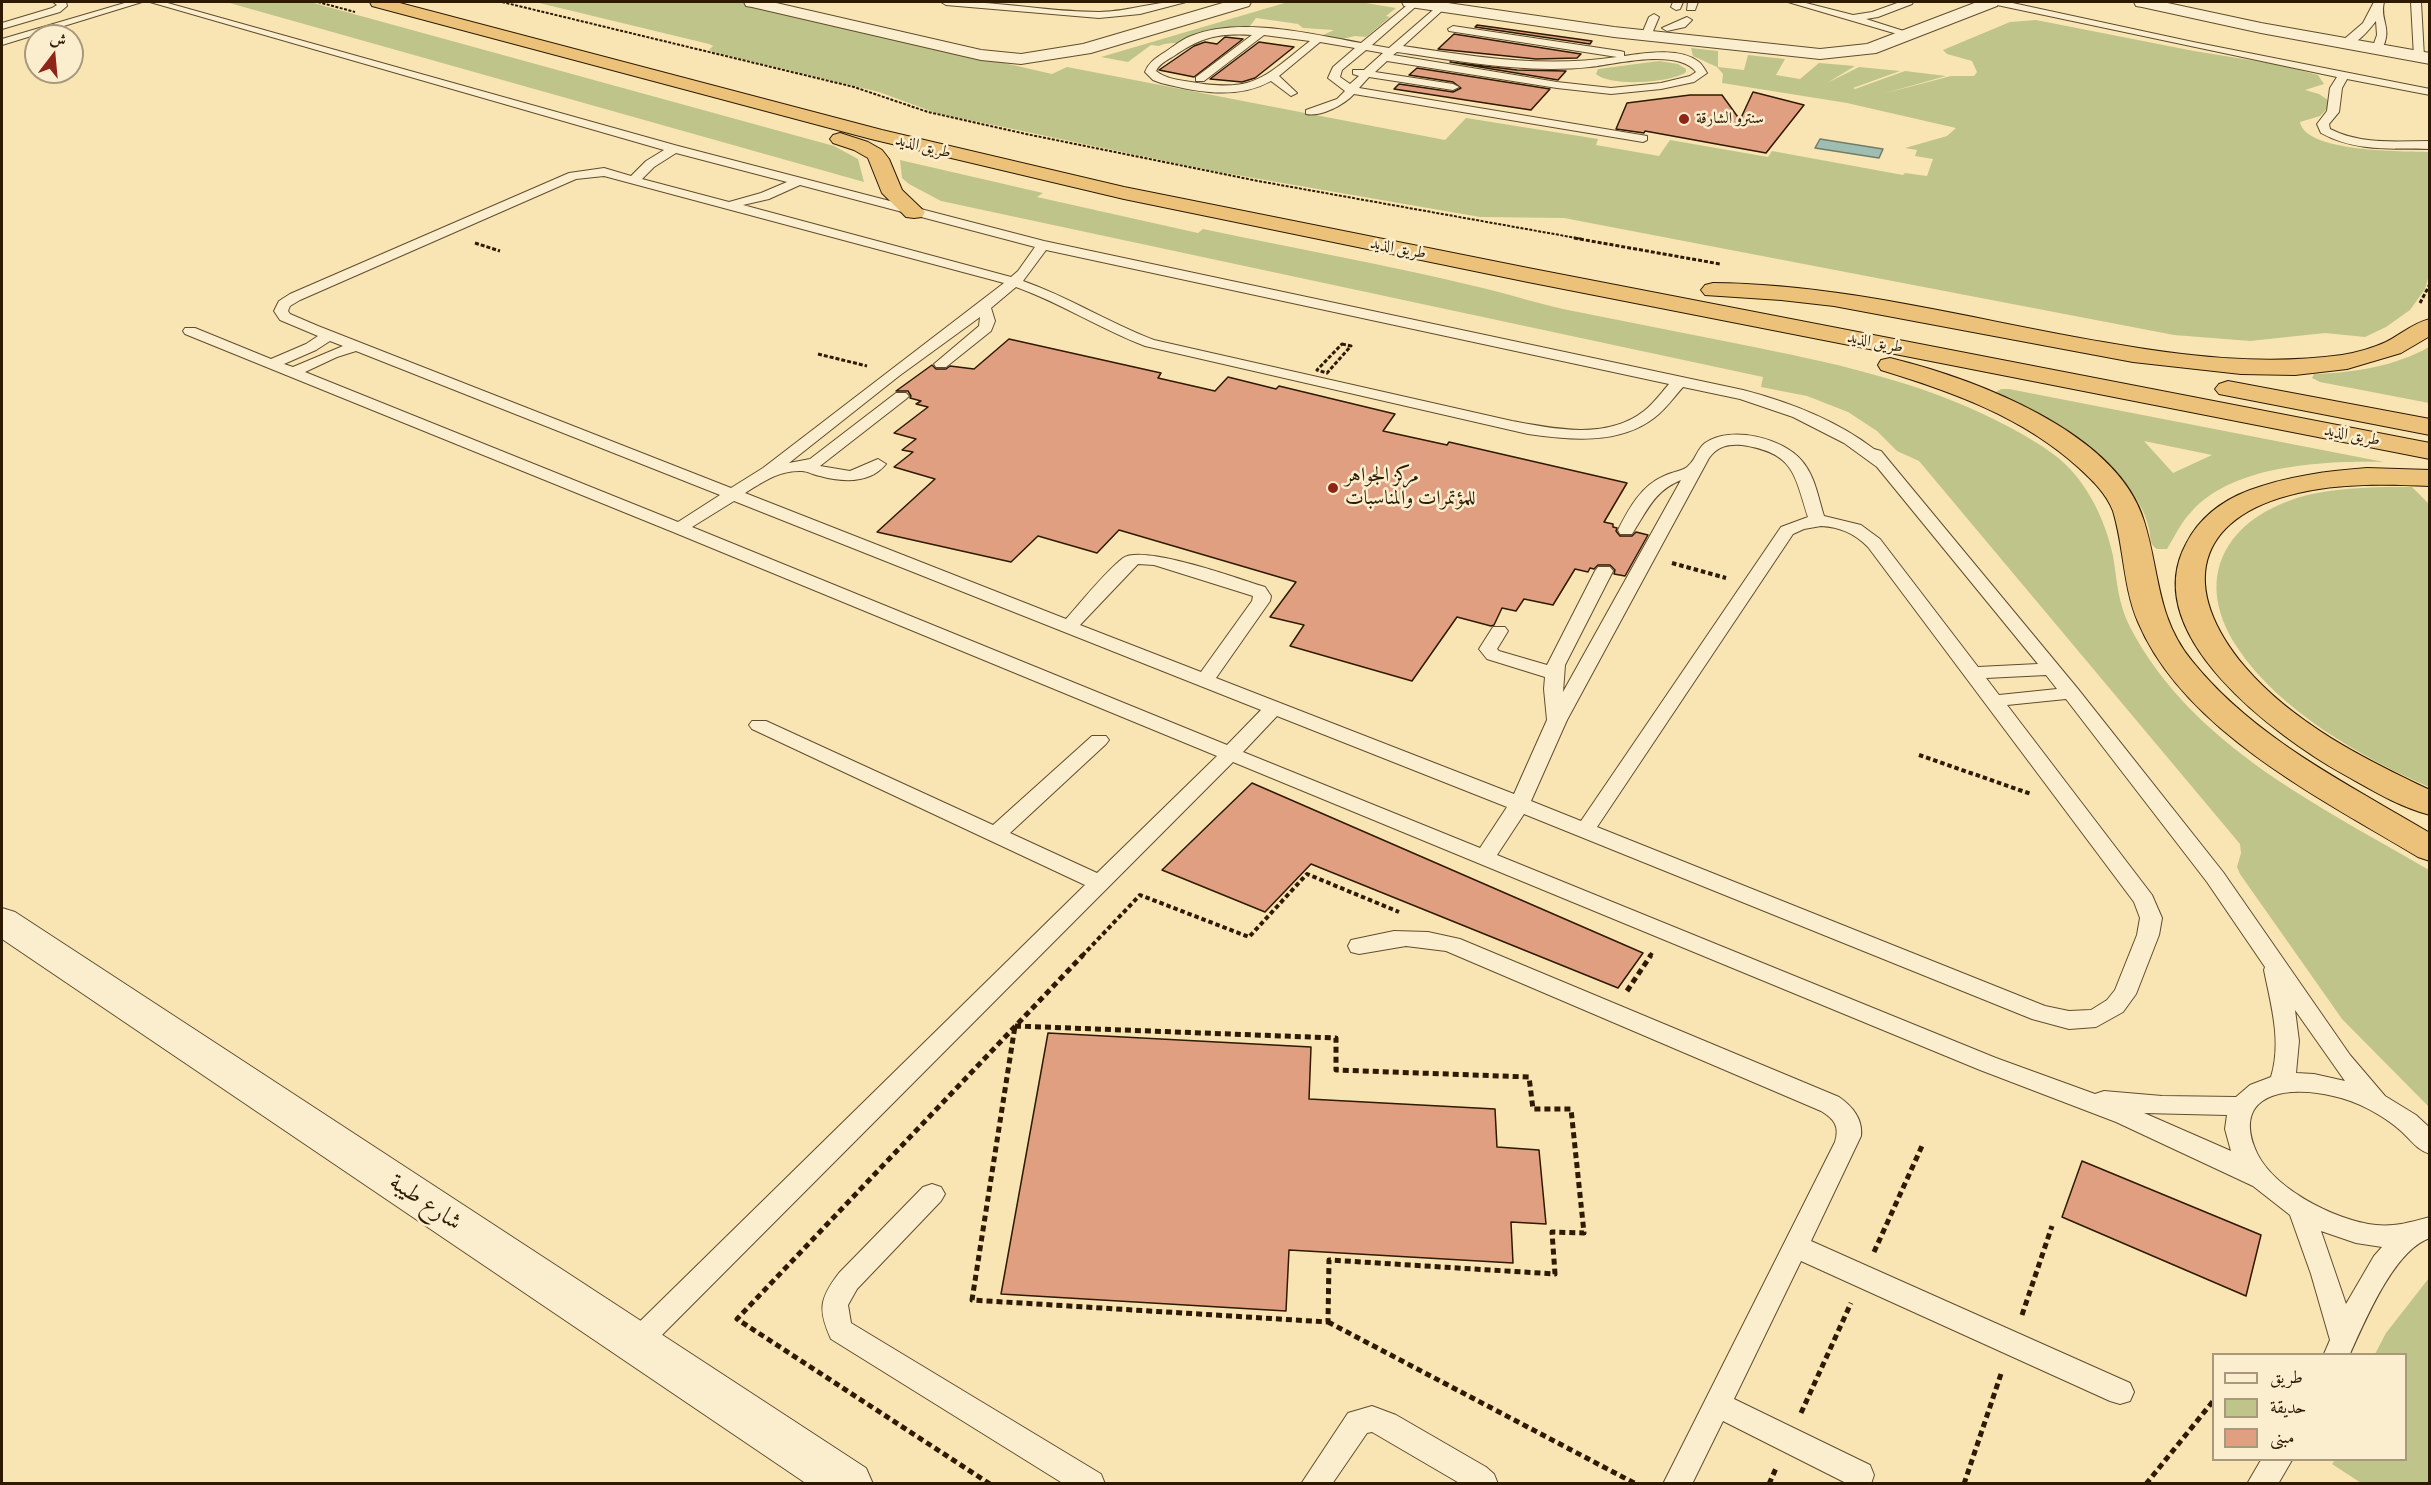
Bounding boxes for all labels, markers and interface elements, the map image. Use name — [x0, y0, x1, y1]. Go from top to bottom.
north arrow — [24, 24, 84, 84]
text: ش — [47, 25, 69, 52]
place label: سنترو الشارقة — [1696, 109, 1764, 129]
marker: سنترو الشارقة — [1677, 112, 1691, 126]
street label: طريق الذيد — [893, 131, 953, 163]
street label: طريق الذيد — [1368, 234, 1428, 264]
street label: طريق الذيد — [1845, 328, 1905, 358]
street label: طريق الذيد — [2322, 421, 2382, 451]
place label: مركز الجواهر للمؤتمرات والمناسبات — [1345, 464, 1476, 511]
marker: مركز الجواهر للمؤتمرات والمناسبات — [1326, 481, 1340, 495]
street label: شارع طيبة — [383, 1168, 467, 1238]
legend — [2212, 1353, 2407, 1461]
text: طريق — [2270, 1363, 2303, 1390]
text: حديقة — [2270, 1393, 2306, 1420]
text: مبنى — [2270, 1423, 2295, 1450]

